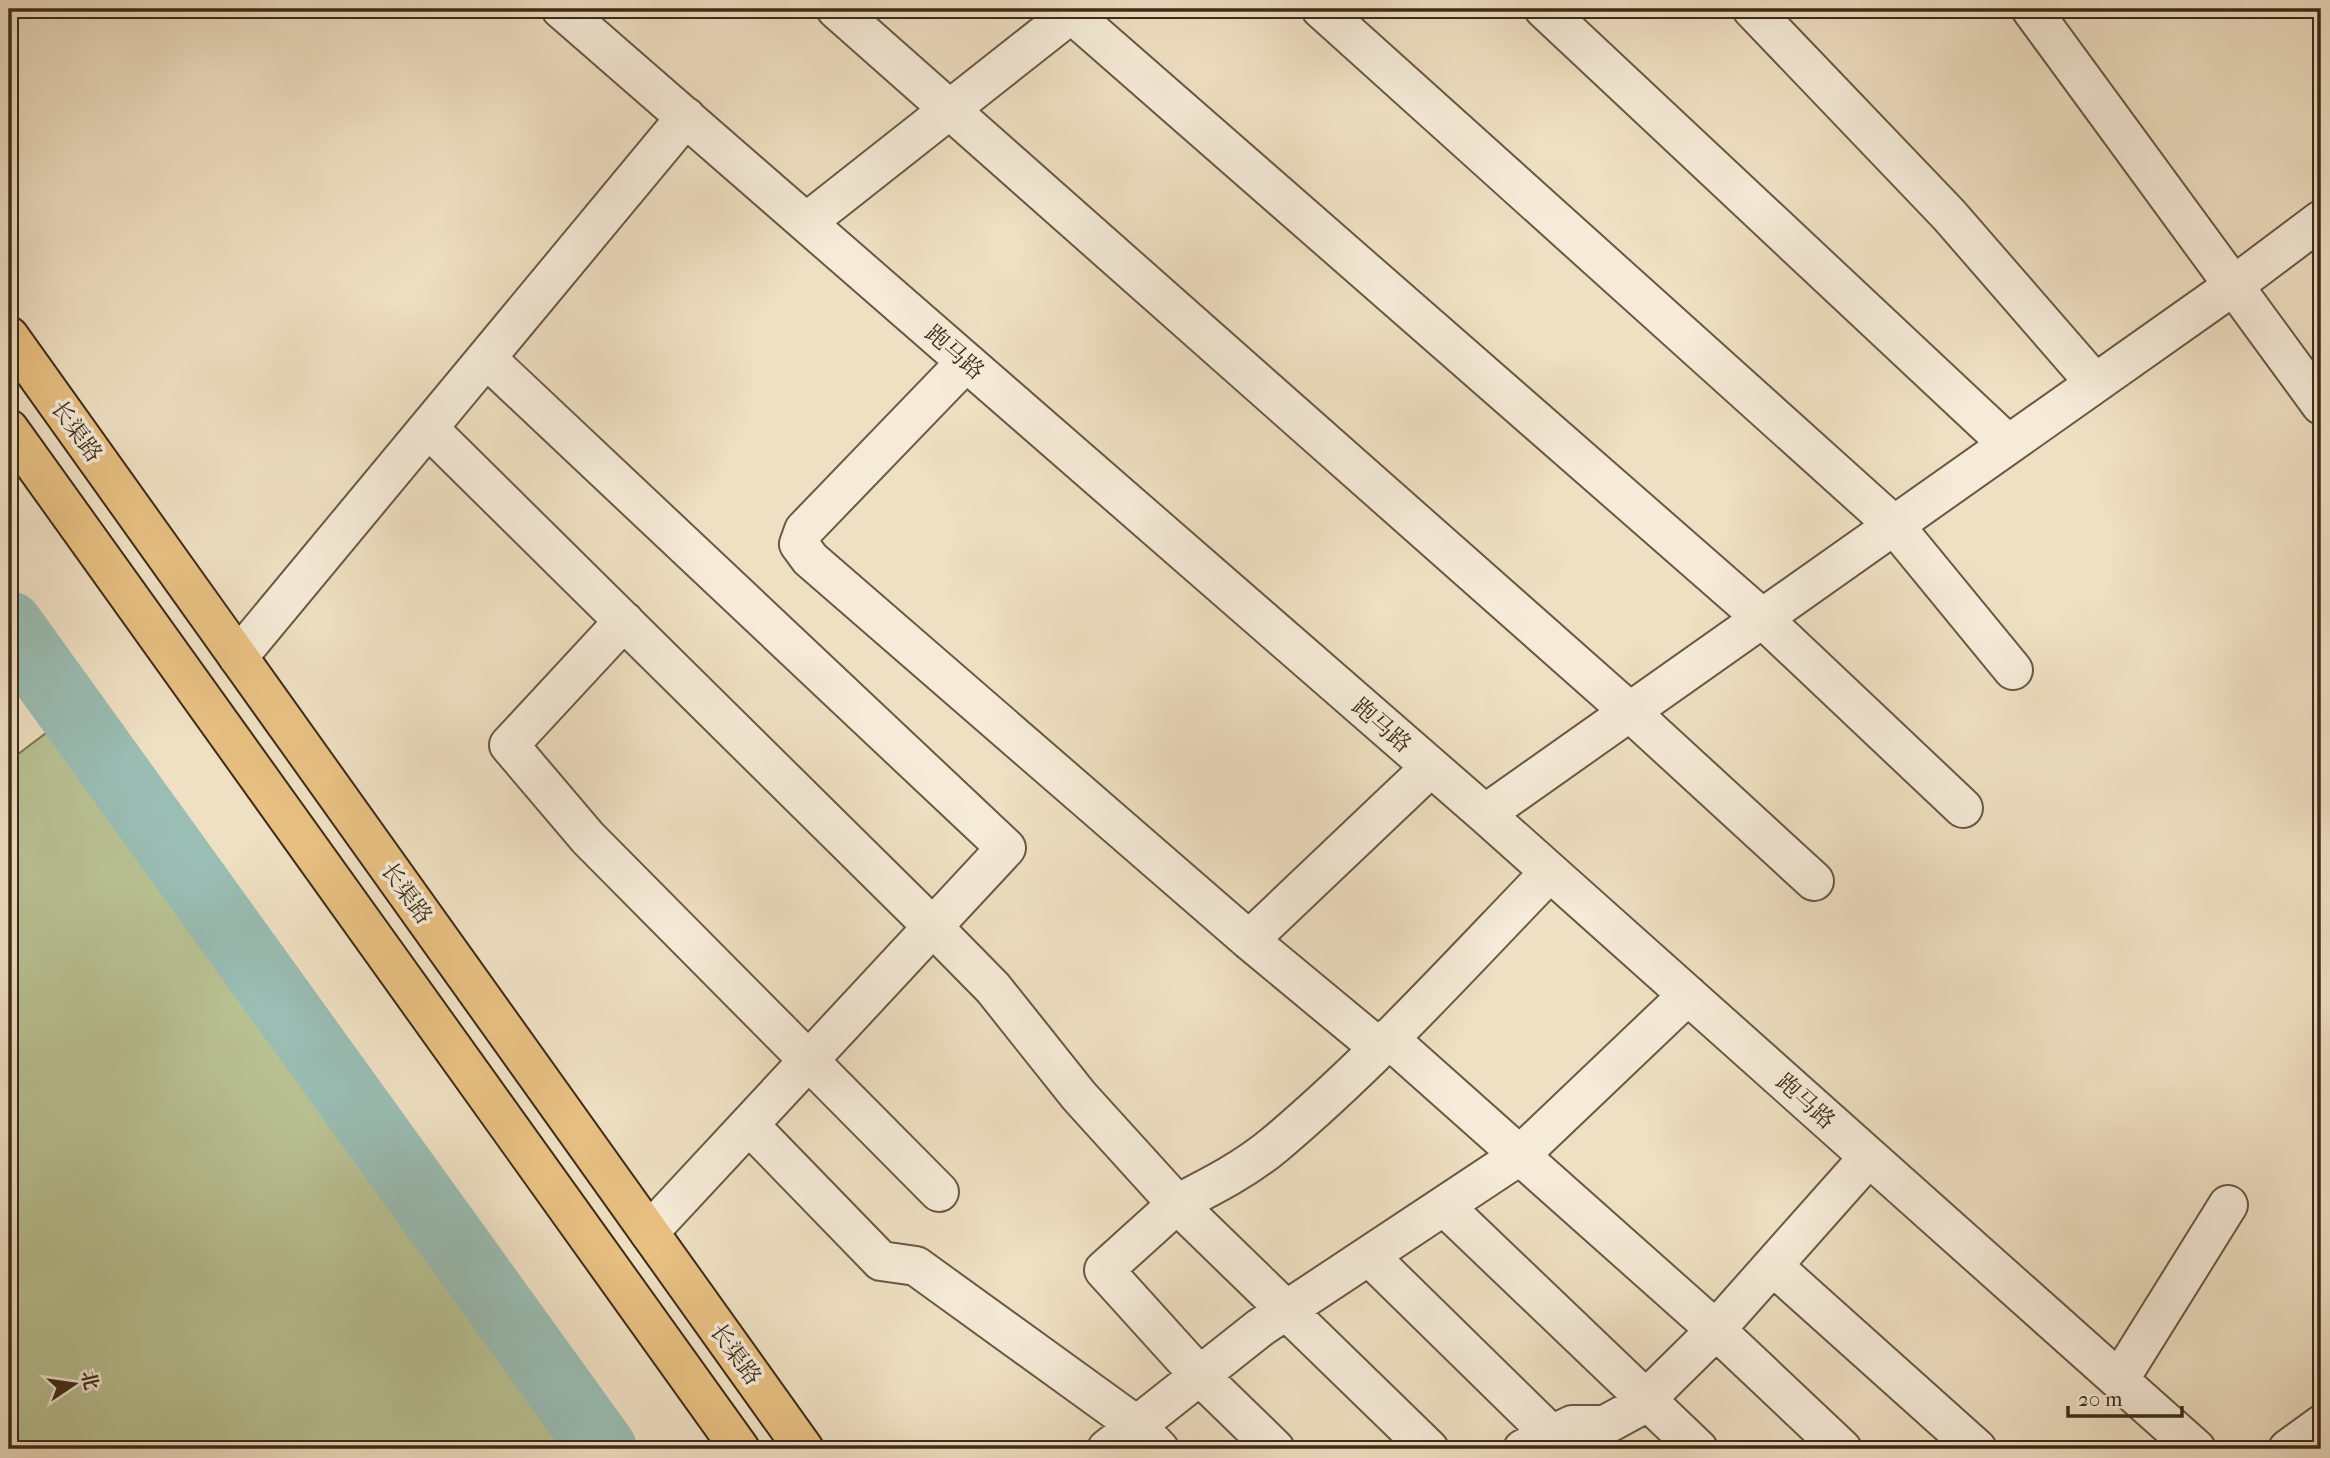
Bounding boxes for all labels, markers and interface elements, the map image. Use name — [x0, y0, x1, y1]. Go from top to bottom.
street label: 跑马路 — [920, 320, 990, 385]
street label: 长渠路 — [45, 395, 108, 467]
street label: 跑马路 — [1347, 693, 1417, 758]
street label: 长渠路 — [375, 857, 438, 929]
street label: 跑马路 — [1771, 1068, 1840, 1134]
street label: 长渠路 — [704, 1318, 767, 1390]
north arrow — [38, 1350, 108, 1420]
text: 北 — [77, 1369, 102, 1392]
scale bar — [2068, 1374, 2181, 1418]
text: 20 m — [2078, 1387, 2123, 1411]

